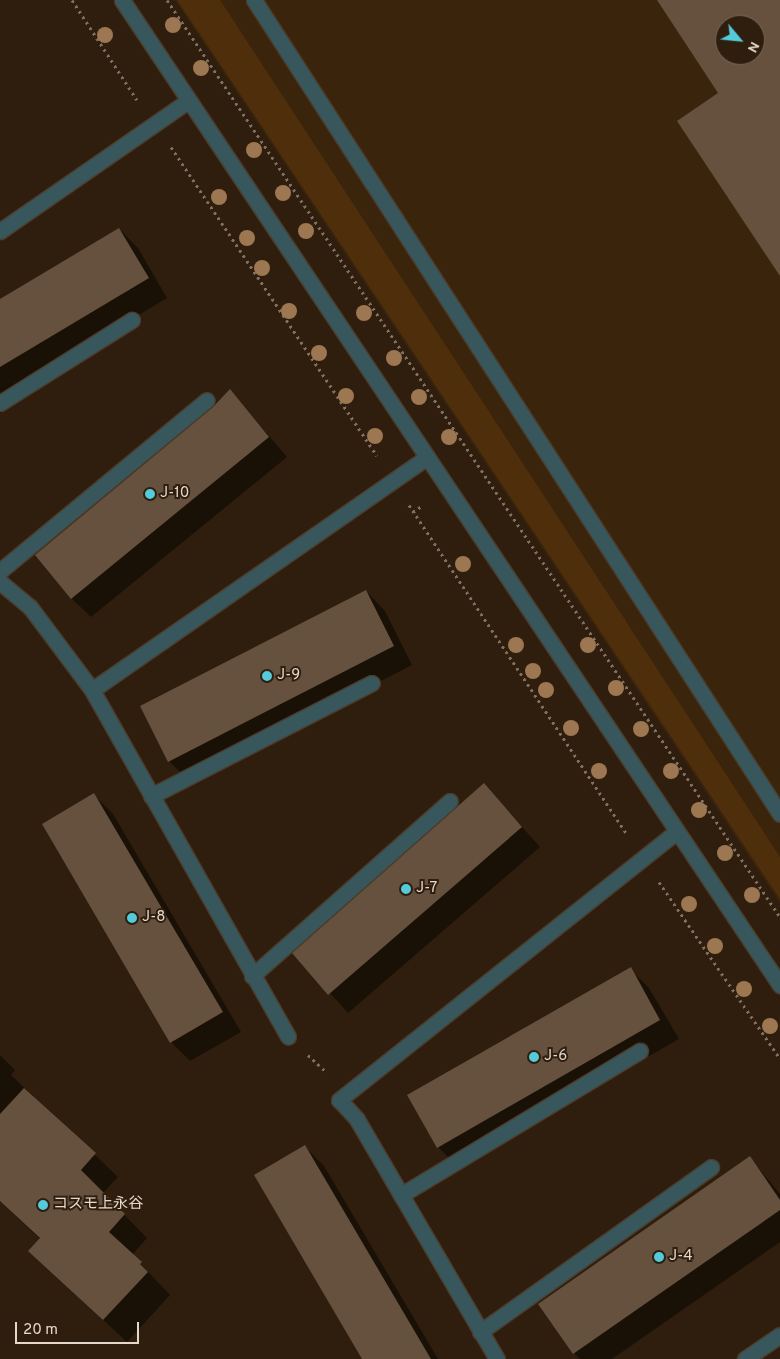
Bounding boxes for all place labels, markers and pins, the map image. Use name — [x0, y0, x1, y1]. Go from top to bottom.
place label: J-10 — [160, 485, 189, 503]
marker: J-10 — [144, 488, 156, 500]
place label: J-9 — [277, 667, 300, 685]
marker: J-9 — [261, 670, 273, 682]
place label: J-7 — [416, 880, 437, 898]
marker: J-7 — [400, 883, 412, 895]
place label: J-8 — [142, 909, 165, 927]
marker: J-8 — [126, 912, 138, 924]
place label: J-6 — [544, 1048, 567, 1066]
marker: J-6 — [528, 1051, 540, 1063]
place label: コスモ上永谷 — [53, 1196, 143, 1214]
marker: コスモ上永谷 — [37, 1199, 49, 1211]
place label: J-4 — [669, 1248, 692, 1266]
marker: J-4 — [653, 1251, 665, 1263]

